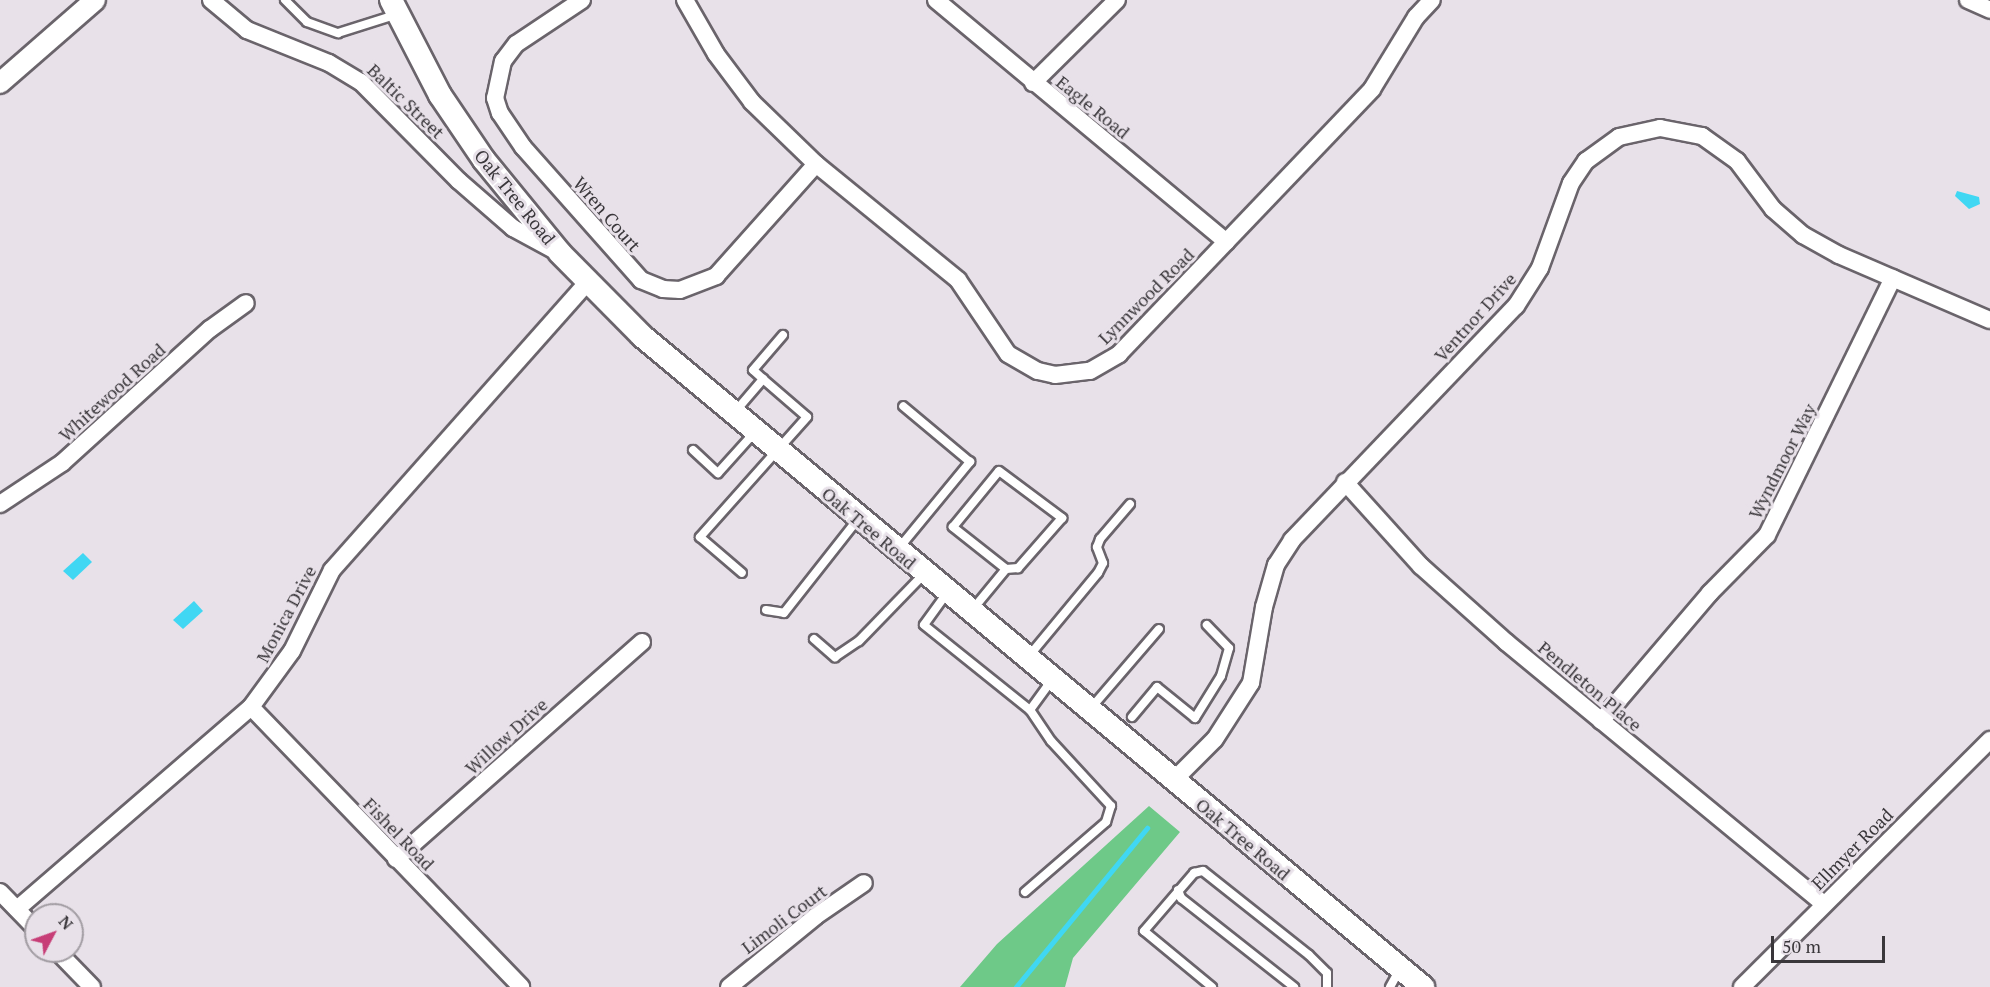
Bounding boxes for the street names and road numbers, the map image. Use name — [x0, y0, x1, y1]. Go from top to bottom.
street label: Baltic Street — [363, 59, 449, 143]
street label: Eagle Road — [1052, 71, 1134, 143]
street label: Oak Tree Road — [470, 145, 560, 249]
street label: Wren Court — [569, 172, 645, 256]
street label: Lynnwood Road — [1094, 244, 1198, 348]
street label: Ventnor Drive — [1430, 268, 1520, 366]
street label: Whitewood Road — [54, 339, 170, 445]
street label: Wyndmoor Way — [1744, 400, 1820, 522]
street label: Oak Tree Road — [818, 482, 920, 574]
street label: Monica Drive — [251, 562, 321, 666]
street label: Pendleton Place — [1534, 636, 1646, 736]
street label: Willow Drive — [460, 693, 552, 779]
street label: Fishel Road — [359, 793, 439, 875]
street label: Oak Tree Road — [1192, 793, 1294, 885]
street label: Ellmyer Road — [1807, 804, 1897, 894]
street label: Limoli Court — [737, 880, 831, 958]

